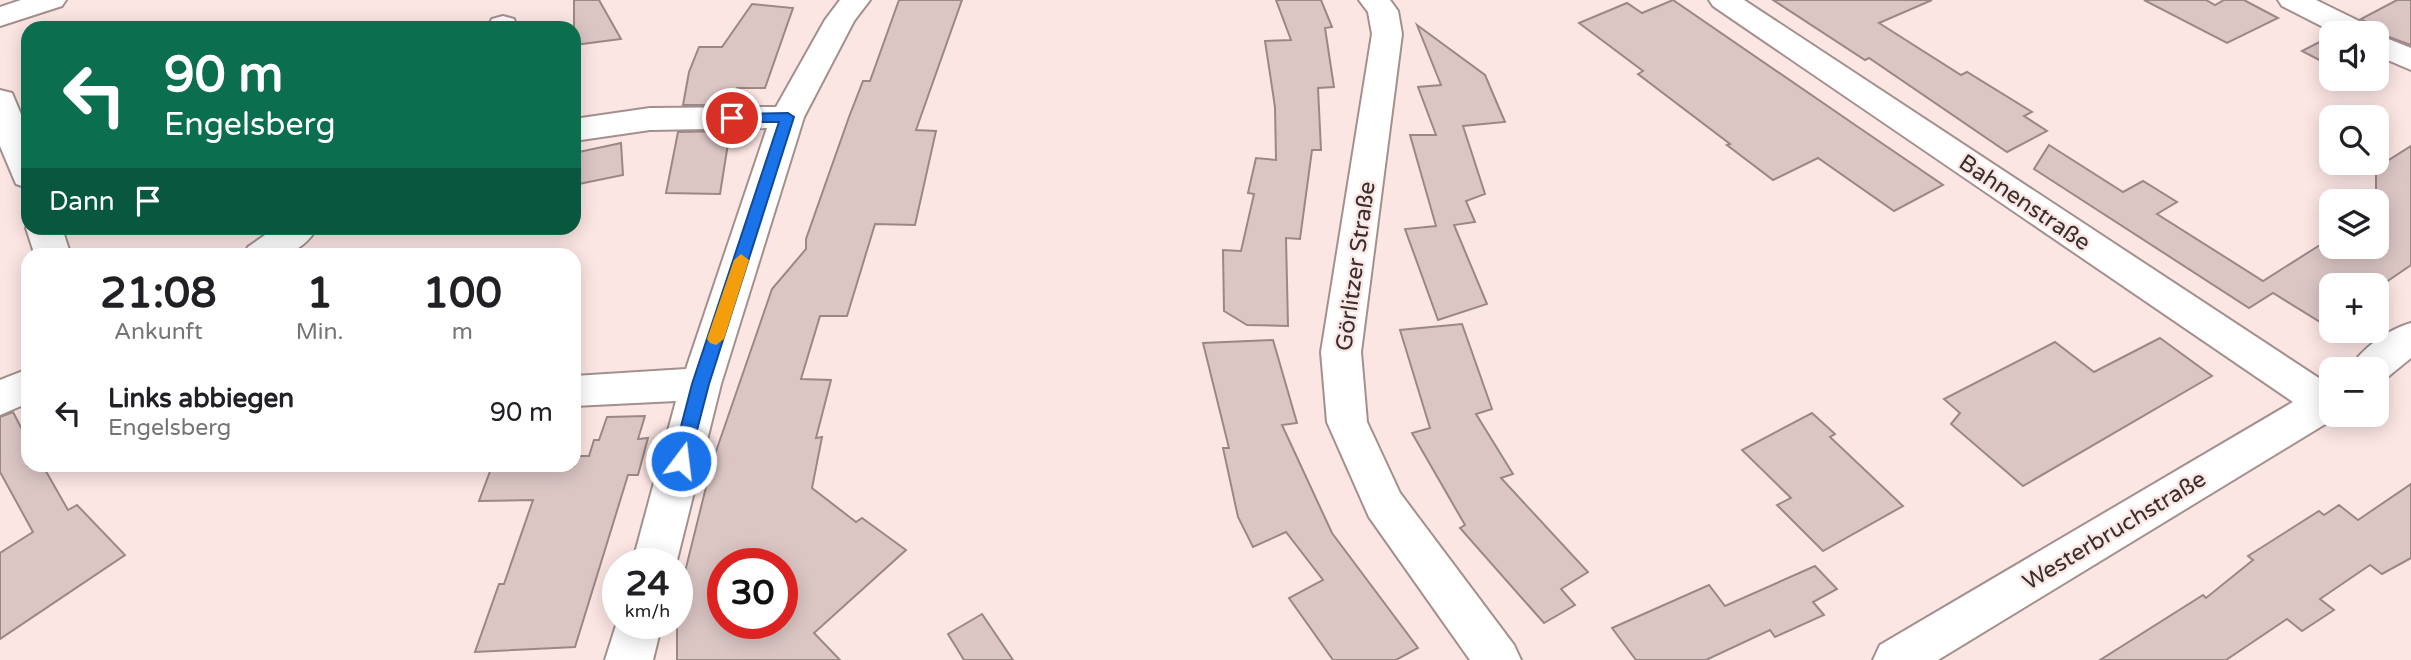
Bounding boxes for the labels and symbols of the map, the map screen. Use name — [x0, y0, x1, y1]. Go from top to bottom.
pin — [702, 88, 762, 148]
street label: Bahnenstraße — [1953, 149, 2095, 257]
street label: Görlitzer Straße — [1330, 180, 1382, 353]
position arrow — [644, 424, 718, 498]
street label: Westerbruchstraße — [2018, 465, 2211, 597]
speed limit sign: 30 — [707, 548, 798, 639]

